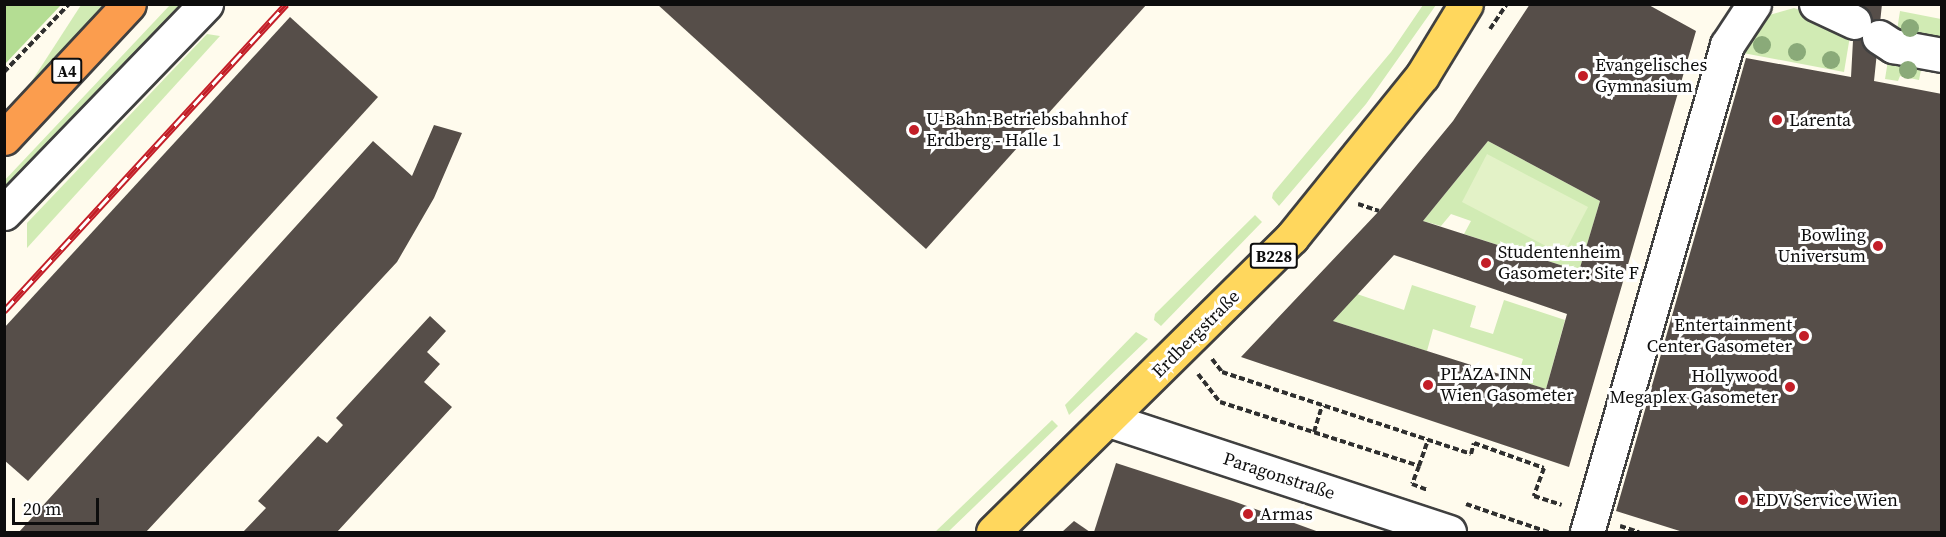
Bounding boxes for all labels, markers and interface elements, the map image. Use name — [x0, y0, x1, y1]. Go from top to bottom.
place label: Evangelisches Gymnasium — [1595, 55, 1707, 98]
road number: A4 — [50, 58, 84, 84]
marker: Evangelisches Gymnasium — [1576, 69, 1590, 83]
place label: U-Bahn-Betriebsbahnhof Erdberg - Halle 1 — [926, 109, 1127, 152]
place label: Larenta — [1789, 109, 1851, 131]
marker: Larenta — [1770, 113, 1784, 127]
marker: U-Bahn-Betriebsbahnhof Erdberg - Halle 1 — [907, 123, 921, 137]
place label: Bowling Universum — [1778, 225, 1866, 268]
marker: Bowling Universum — [1871, 239, 1885, 253]
place label: Studentenheim Gasometer: Site F — [1498, 242, 1639, 284]
road number: B228 — [1248, 243, 1300, 269]
marker: Studentenheim Gasometer: Site F — [1479, 256, 1493, 270]
street label: Erdbergstraße — [1148, 286, 1244, 382]
place label: Entertainment Center Gasometer — [1647, 315, 1792, 358]
marker: Entertainment Center Gasometer — [1797, 329, 1811, 343]
place label: PLAZA INN Wien Gasometer — [1440, 364, 1574, 406]
place label: Hollywood Megaplex Gasometer — [1609, 366, 1778, 409]
marker: PLAZA INN Wien Gasometer — [1421, 378, 1435, 392]
marker: Hollywood Megaplex Gasometer — [1783, 380, 1797, 394]
street label: Paragonstraße — [1220, 448, 1338, 504]
scale bar — [15, 486, 102, 524]
place label: EDV Service Wien — [1755, 489, 1899, 511]
marker: EDV Service Wien — [1736, 493, 1750, 507]
text: 20 m — [23, 496, 61, 521]
place label: Armas — [1260, 503, 1313, 525]
marker: Armas — [1241, 507, 1255, 521]

